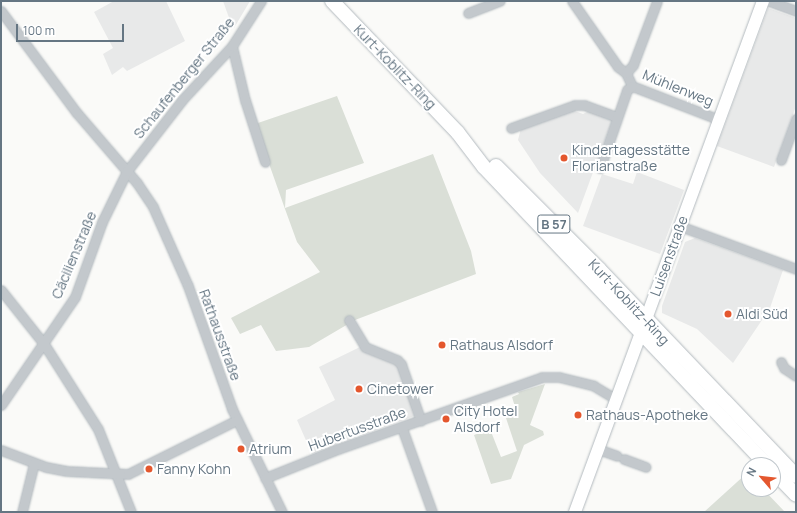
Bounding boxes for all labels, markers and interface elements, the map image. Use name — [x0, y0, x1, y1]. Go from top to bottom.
street label: Schaufenberger Straße — [130, 14, 238, 142]
scale bar — [18, 16, 126, 42]
street label: Kurt-Koblitz-Ring — [350, 21, 440, 113]
text: 100 m — [23, 22, 55, 39]
street label: Mühlenweg — [640, 66, 716, 110]
place label: Kindertagesstätte Florianstraße — [572, 142, 690, 174]
marker: Kindertagesstätte Florianstraße — [559, 153, 569, 163]
street label: Cäcilienstraße — [48, 209, 100, 301]
road number: B 57 — [537, 213, 571, 235]
street label: Luisenstraße — [647, 213, 691, 299]
street label: Kurt-Koblitz-Ring — [585, 256, 673, 348]
street label: Rathausstraße — [196, 287, 244, 383]
place label: Aldi Süd — [736, 306, 788, 322]
marker: Aldi Süd — [723, 309, 733, 319]
place label: Rathaus Alsdorf — [450, 337, 553, 353]
marker: Rathaus Alsdorf — [437, 340, 447, 350]
place label: Cinetower — [367, 381, 434, 397]
marker: Cinetower — [354, 384, 364, 394]
place label: City Hotel Alsdorf — [454, 403, 518, 436]
street label: Hubertusstraße — [306, 404, 408, 454]
place label: Rathaus-Apotheke — [586, 407, 708, 423]
marker: Rathaus-Apotheke — [573, 410, 583, 420]
marker: City Hotel Alsdorf — [441, 414, 451, 424]
place label: Atrium — [249, 441, 292, 457]
marker: Atrium — [236, 444, 246, 454]
north arrow — [741, 457, 781, 497]
place label: Fanny Kohn — [157, 461, 231, 477]
marker: Fanny Kohn — [144, 464, 154, 474]
text: N — [742, 465, 759, 479]

